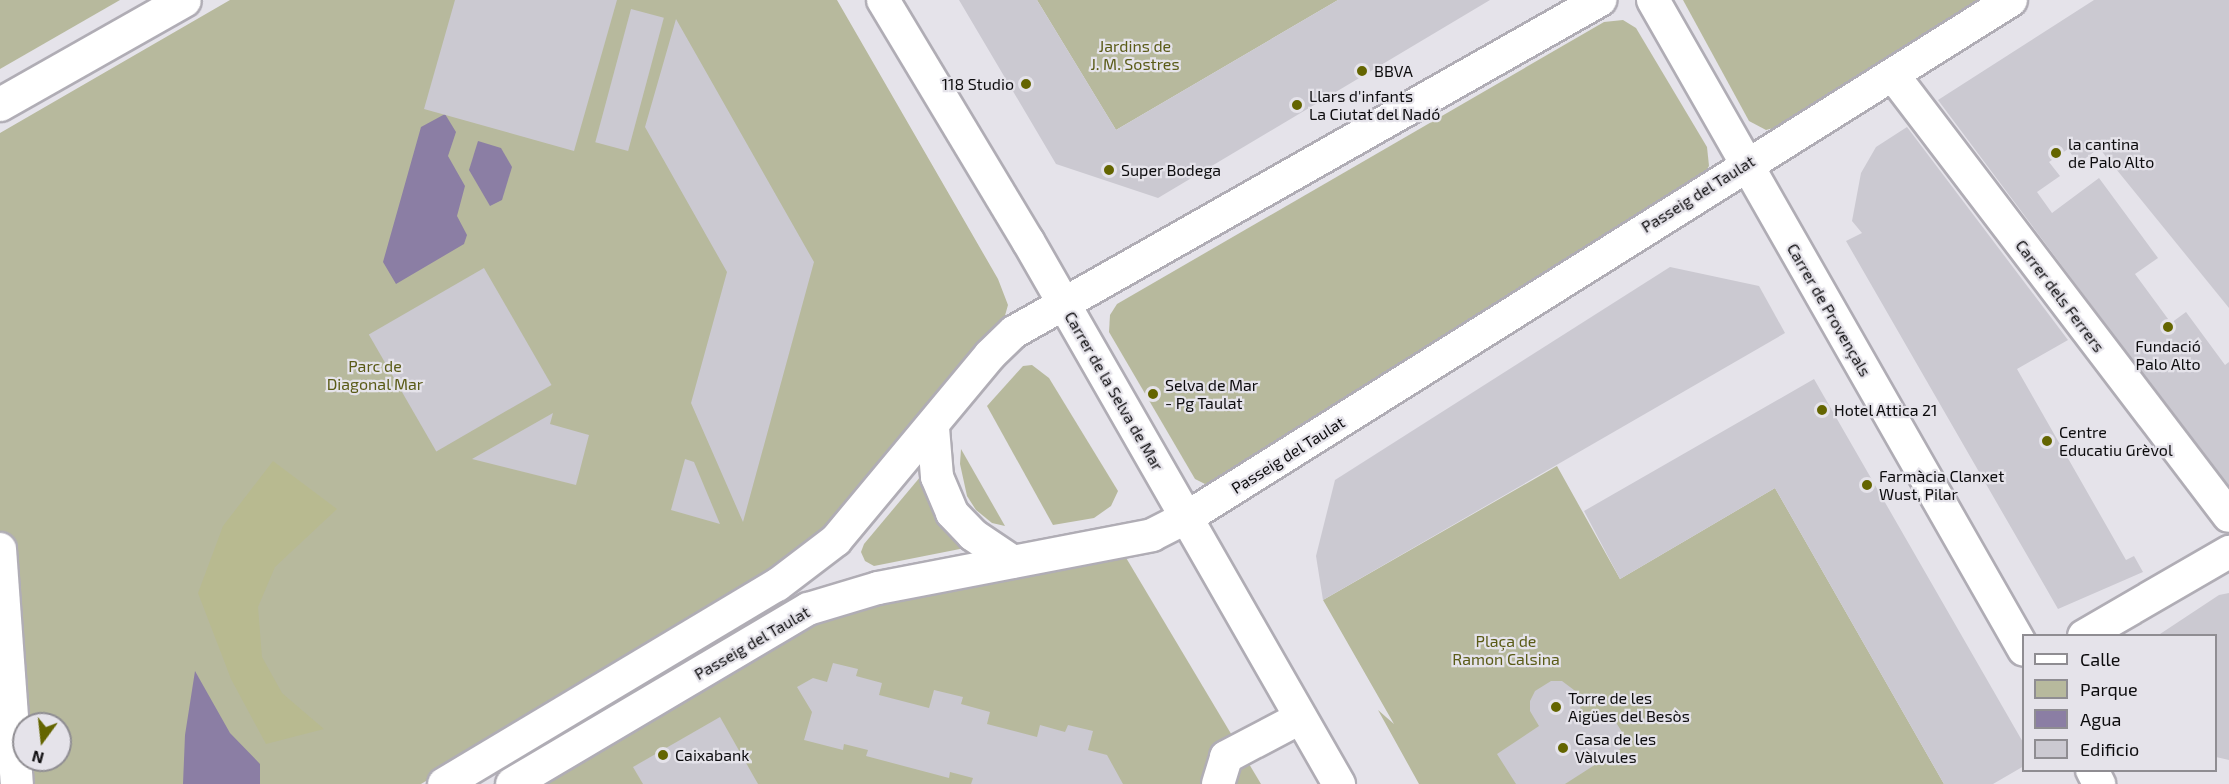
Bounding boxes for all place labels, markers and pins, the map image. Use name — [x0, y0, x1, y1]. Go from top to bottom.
place label: BBVA — [1374, 61, 1413, 81]
marker: BBVA — [1355, 64, 1369, 78]
place label: 118 Studio — [942, 74, 1014, 94]
marker: 118 Studio — [1019, 77, 1033, 91]
place label: Llars d'infants La Ciutat del Nadó — [1309, 86, 1441, 124]
marker: Llars d'infants La Ciutat del Nadó — [1290, 98, 1304, 112]
place label: la cantina de Palo Alto — [2068, 134, 2155, 172]
marker: la cantina de Palo Alto — [2049, 146, 2063, 160]
place label: Super Bodega — [1121, 160, 1221, 180]
marker: Super Bodega — [1102, 163, 1116, 177]
marker: Fundació Palo Alto — [2161, 320, 2175, 334]
place label: Fundació Palo Alto — [2135, 336, 2201, 374]
place label: Selva de Mar - Pg Taulat — [1165, 375, 1258, 413]
marker: Selva de Mar - Pg Taulat — [1146, 387, 1160, 401]
place label: Hotel Attica 21 — [1834, 400, 1938, 420]
marker: Hotel Attica 21 — [1815, 403, 1829, 417]
place label: Centre Educatiu Grèvol — [2059, 422, 2173, 460]
marker: Centre Educatiu Grèvol — [2040, 434, 2054, 448]
place label: Farmàcia Clanxet Wust, Pilar — [1879, 466, 2004, 504]
marker: Farmàcia Clanxet Wust, Pilar — [1860, 478, 1874, 492]
place label: Torre de les Aigües del Besòs — [1568, 688, 1690, 726]
marker: Torre de les Aigües del Besòs — [1549, 700, 1563, 714]
place label: Casa de les Vàlvules — [1575, 729, 1656, 767]
marker: Casa de les Vàlvules — [1556, 741, 1570, 755]
place label: Caixabank — [675, 745, 749, 765]
marker: Caixabank — [656, 748, 670, 762]

